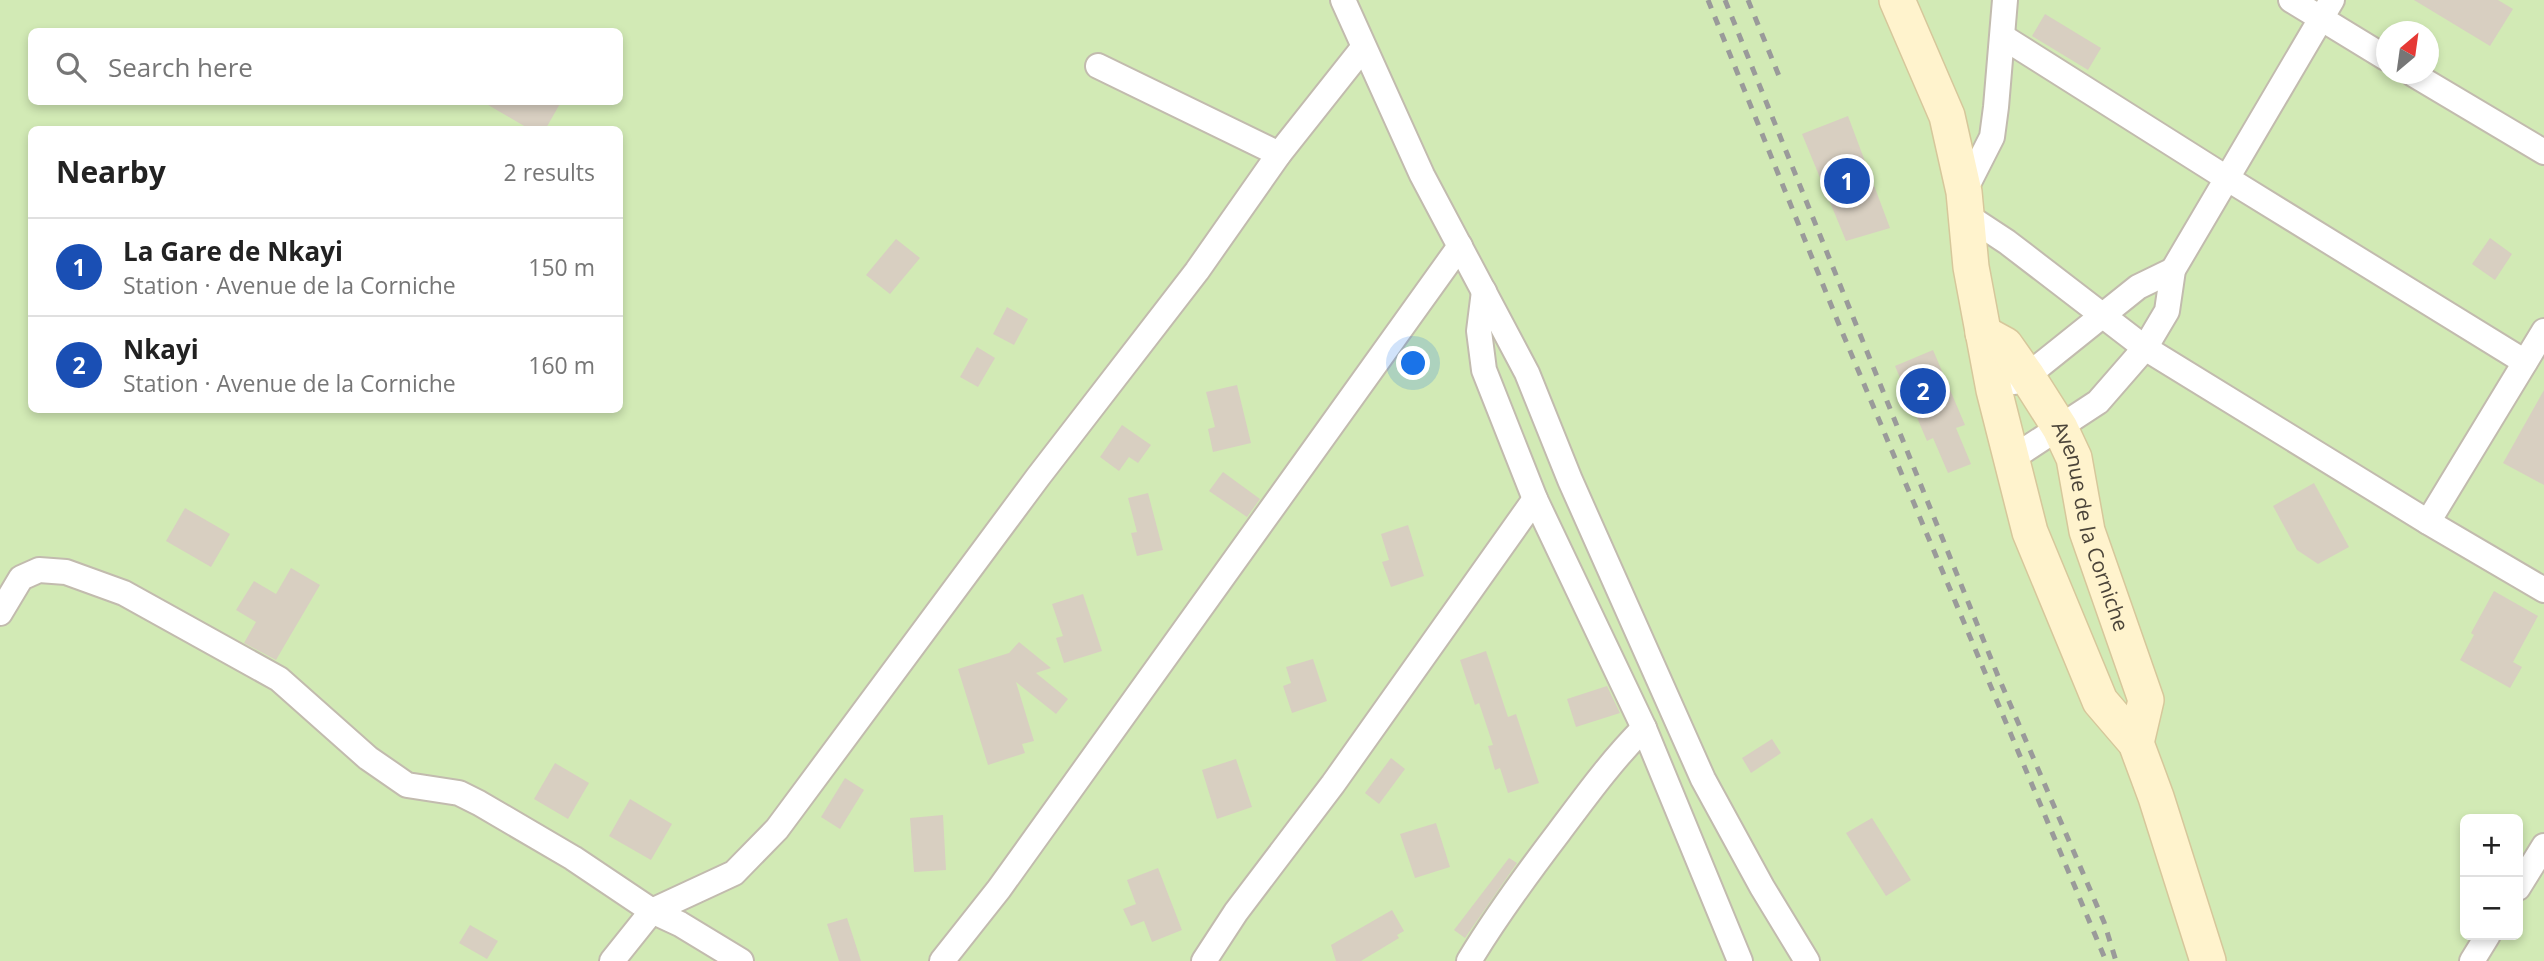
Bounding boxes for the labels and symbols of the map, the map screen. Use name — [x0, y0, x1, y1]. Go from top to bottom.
north arrow — [2376, 21, 2439, 84]
pin: 1 — [1824, 155, 1870, 207]
your location — [1396, 346, 1430, 380]
pin: 2 — [1900, 365, 1946, 417]
street label: Avenue de la Corniche — [2046, 416, 2136, 635]

